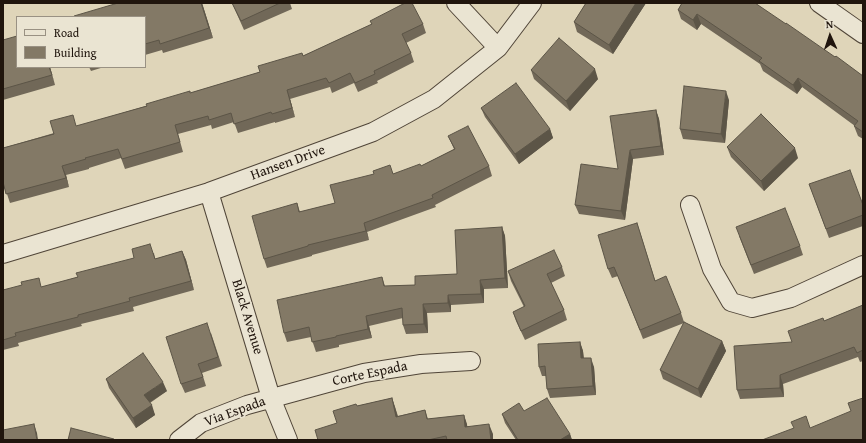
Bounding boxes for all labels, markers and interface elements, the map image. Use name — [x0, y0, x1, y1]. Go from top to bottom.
legend — [16, 16, 146, 68]
north arrow — [810, 16, 850, 56]
text: N — [825, 16, 833, 32]
text: Road — [54, 24, 79, 41]
text: Building — [54, 44, 97, 61]
street label: Hansen Drive — [248, 142, 328, 184]
street label: Black Avenue — [228, 277, 266, 357]
street label: Corte Espada — [331, 358, 409, 390]
street label: Via Espada — [202, 393, 268, 431]

